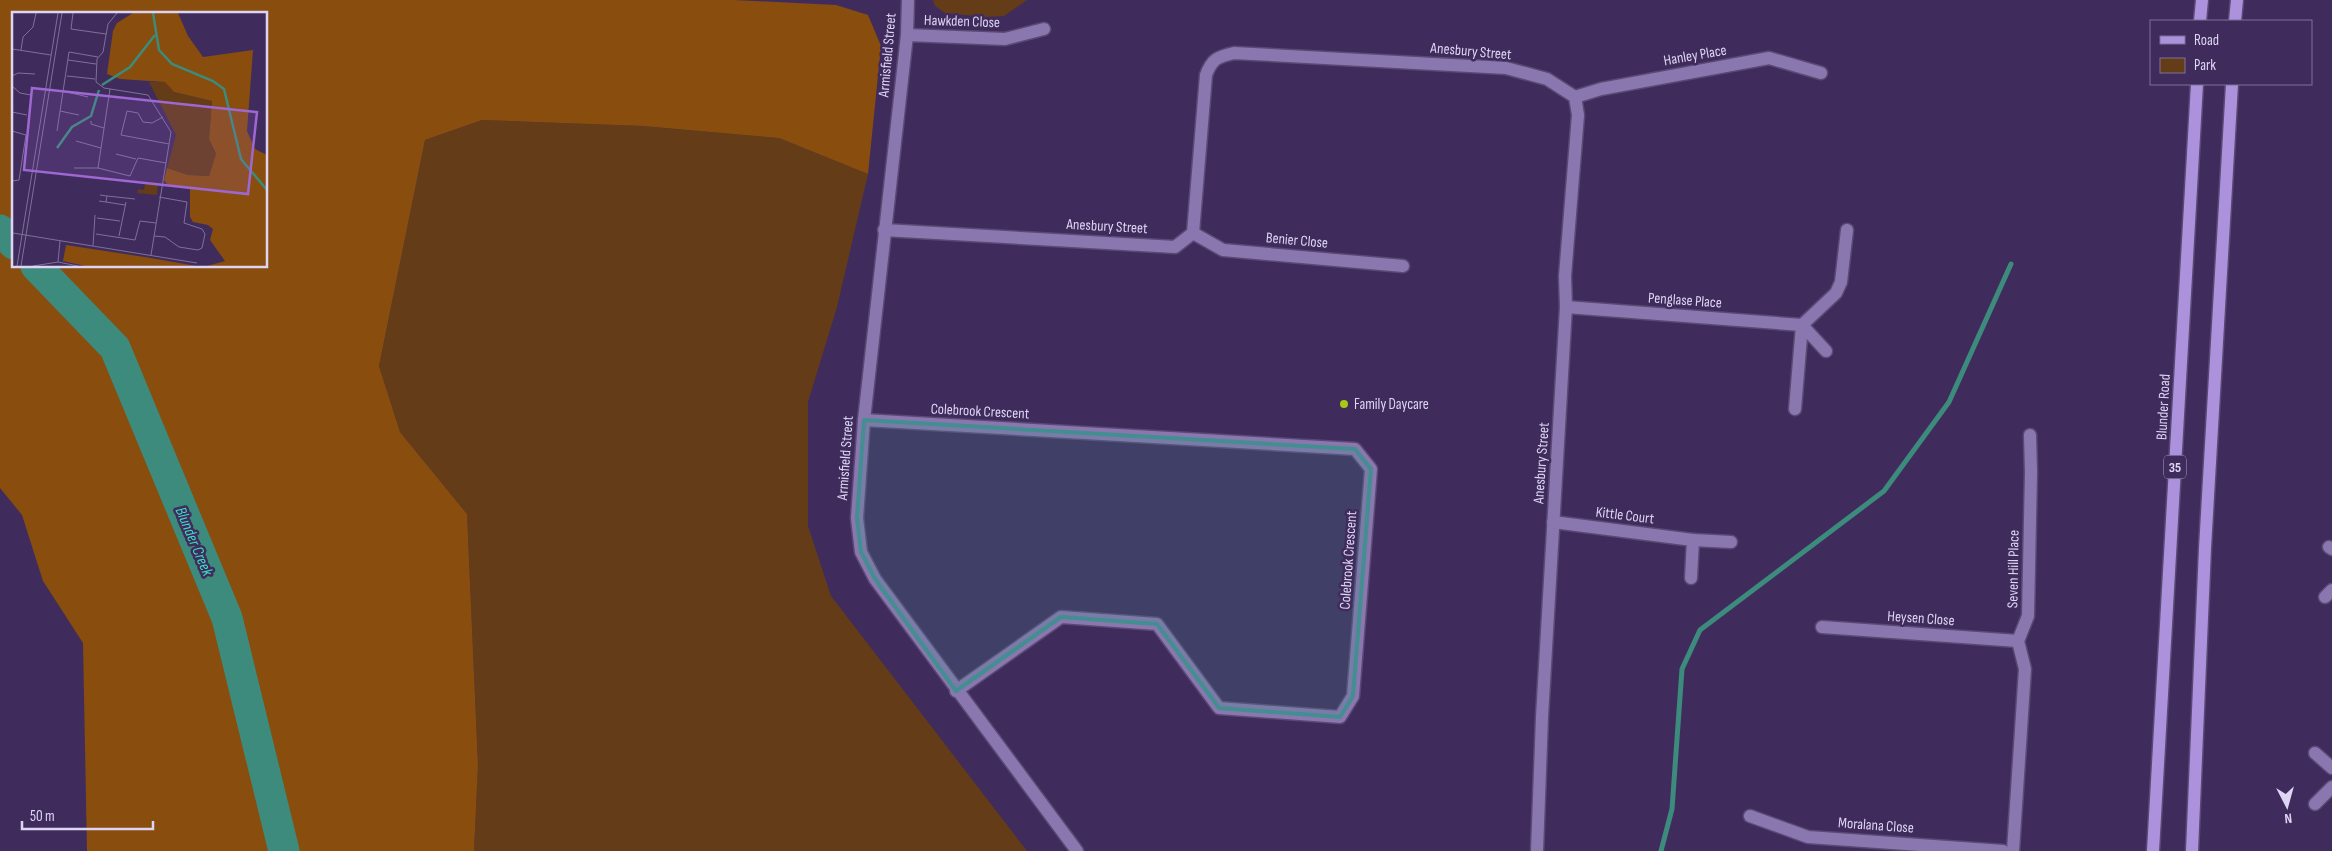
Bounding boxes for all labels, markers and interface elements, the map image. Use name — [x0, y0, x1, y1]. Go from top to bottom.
street label: Hawkden Close — [924, 11, 1000, 32]
inset map — [12, 12, 268, 268]
street label: Armisfield Street — [874, 12, 901, 99]
legend — [2150, 20, 2312, 85]
text: Road — [2194, 31, 2219, 50]
street label: Anesbury Street — [1429, 38, 1513, 65]
street label: Hanley Place — [1662, 41, 1728, 70]
text: Park — [2194, 56, 2216, 75]
street label: Anesbury Street — [1065, 215, 1148, 238]
street label: Benier Close — [1265, 228, 1329, 253]
street label: Penglase Place — [1647, 288, 1723, 313]
street label: Blunder Road — [2152, 374, 2175, 441]
place label: Family Daycare — [1354, 395, 1429, 414]
marker: Family Daycare — [1338, 398, 1350, 410]
street label: Colebrook Crescent — [930, 399, 1030, 424]
street label: Armisfield Street — [833, 415, 858, 502]
street label: Anesbury Street — [1529, 421, 1554, 505]
road number: 35 — [2164, 456, 2186, 478]
street label: Kittle Court — [1595, 502, 1656, 529]
water label: Blunder Creek — [171, 504, 217, 580]
street label: Colebrook Crescent — [1336, 510, 1361, 610]
street label: Seven Hill Place — [2003, 530, 2024, 608]
street label: Heysen Close — [1887, 607, 1955, 630]
north arrow — [2262, 781, 2312, 831]
scale bar — [22, 798, 154, 830]
text: 50 m — [30, 807, 55, 826]
text: N — [2284, 810, 2293, 827]
street label: Moralana Close — [1837, 813, 1914, 838]

